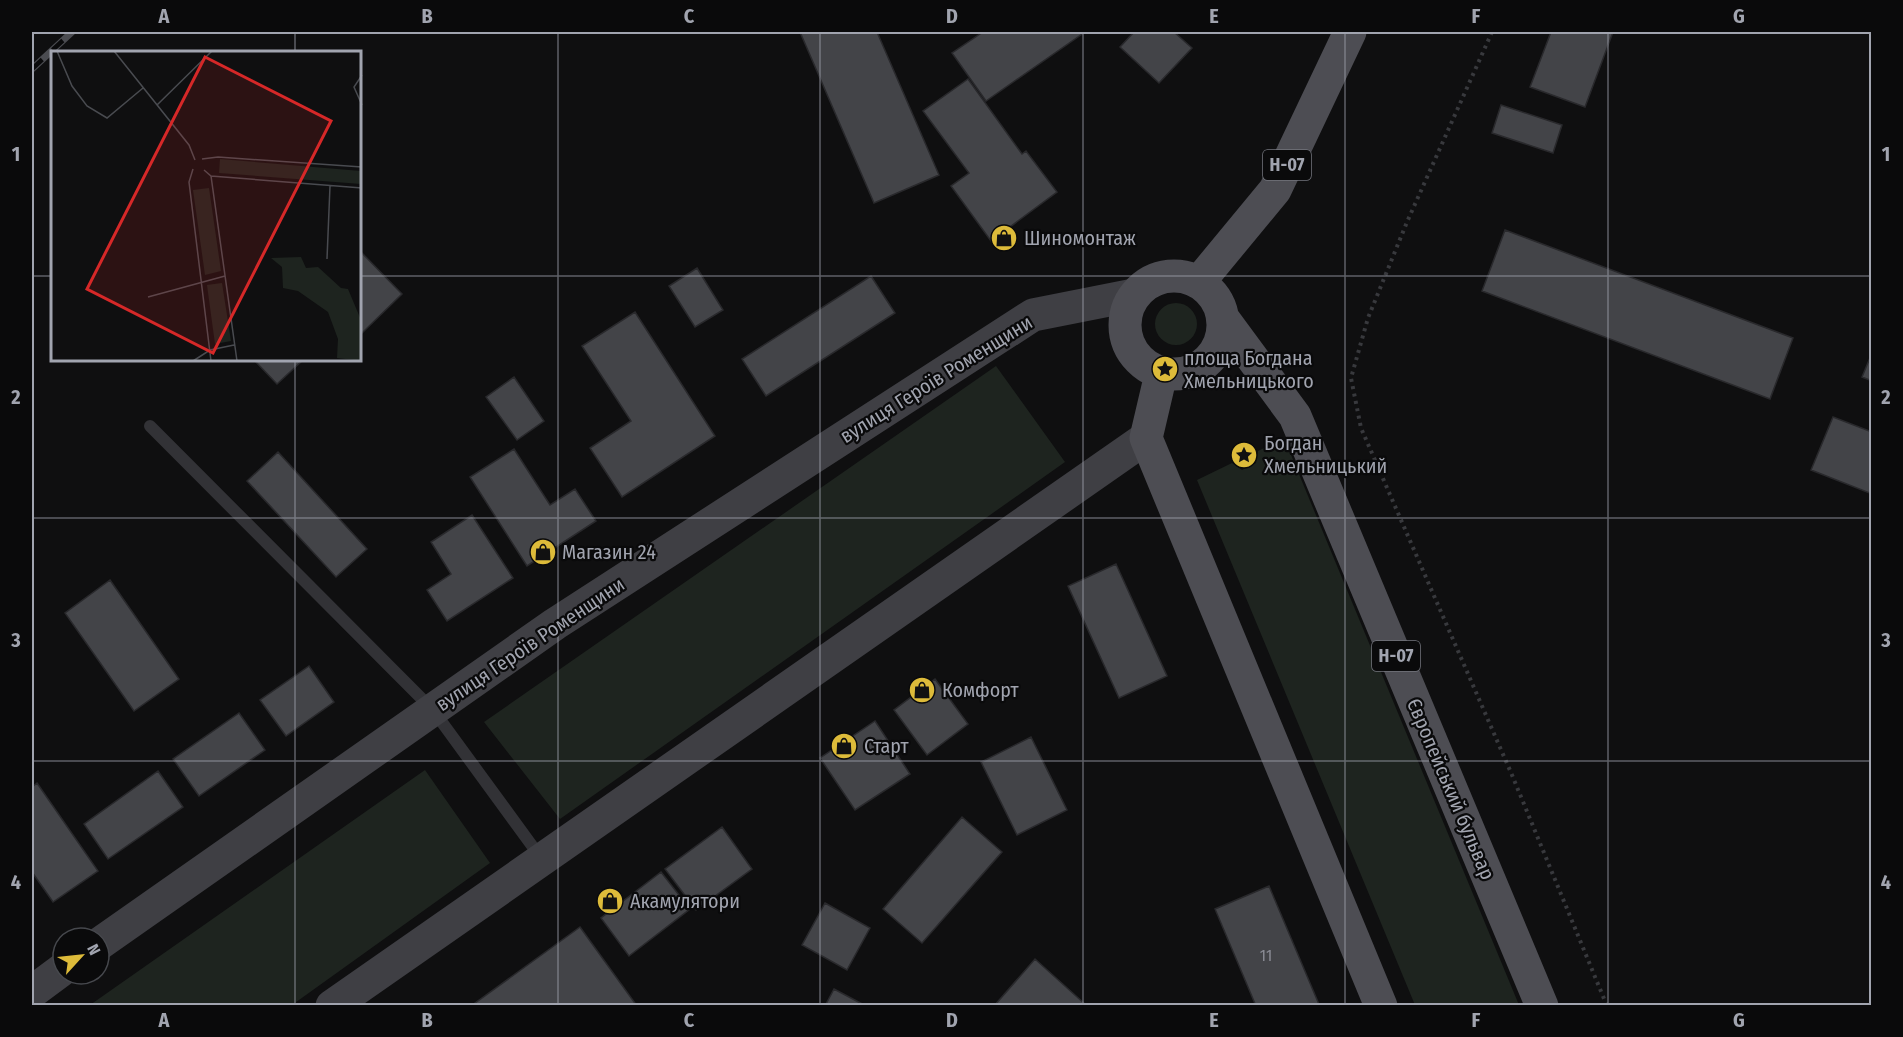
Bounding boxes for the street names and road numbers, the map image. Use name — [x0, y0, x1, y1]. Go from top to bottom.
road number: Н-07 — [1263, 150, 1311, 180]
street label: вулиця Героїв Роменщини — [835, 310, 1037, 448]
street label: вулиця Героїв Роменщини — [431, 572, 629, 716]
road number: Н-07 — [1372, 641, 1420, 671]
street label: Європейський бульвар — [1402, 695, 1500, 883]

